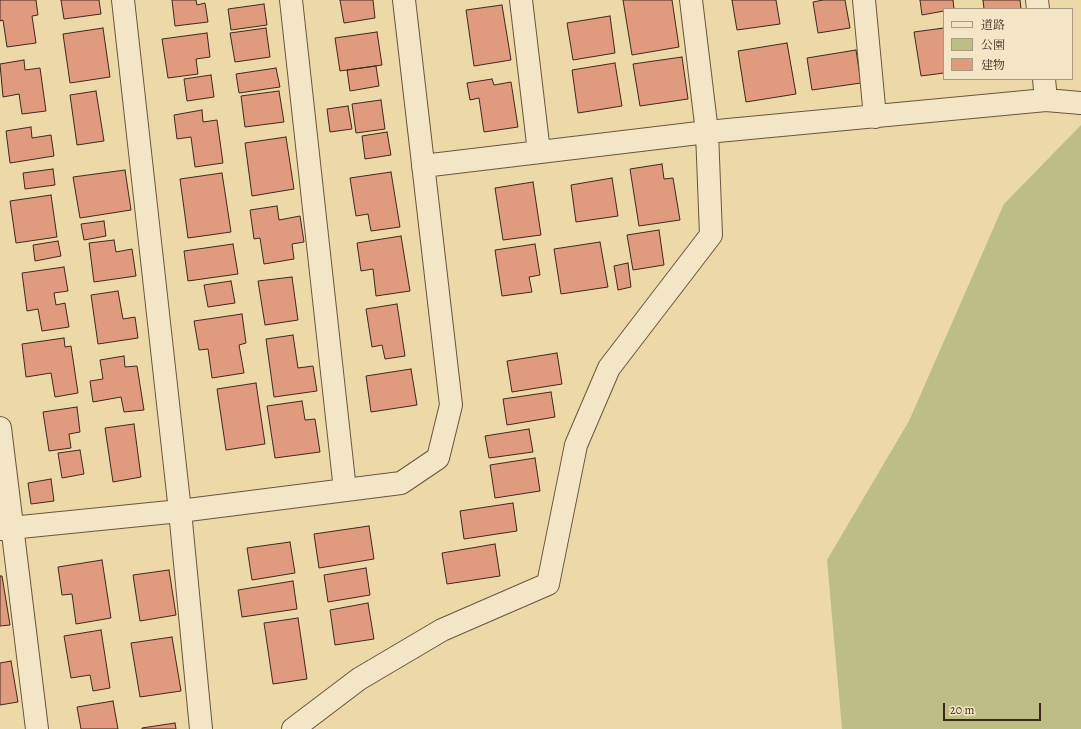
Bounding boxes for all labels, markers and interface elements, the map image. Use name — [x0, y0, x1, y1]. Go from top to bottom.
legend — [943, 8, 1073, 80]
text: 道路 — [981, 17, 1005, 33]
text: 公園 — [981, 37, 1005, 53]
text: 建物 — [981, 57, 1005, 73]
scale bar — [945, 695, 1043, 721]
text: 20 m — [950, 702, 974, 718]

